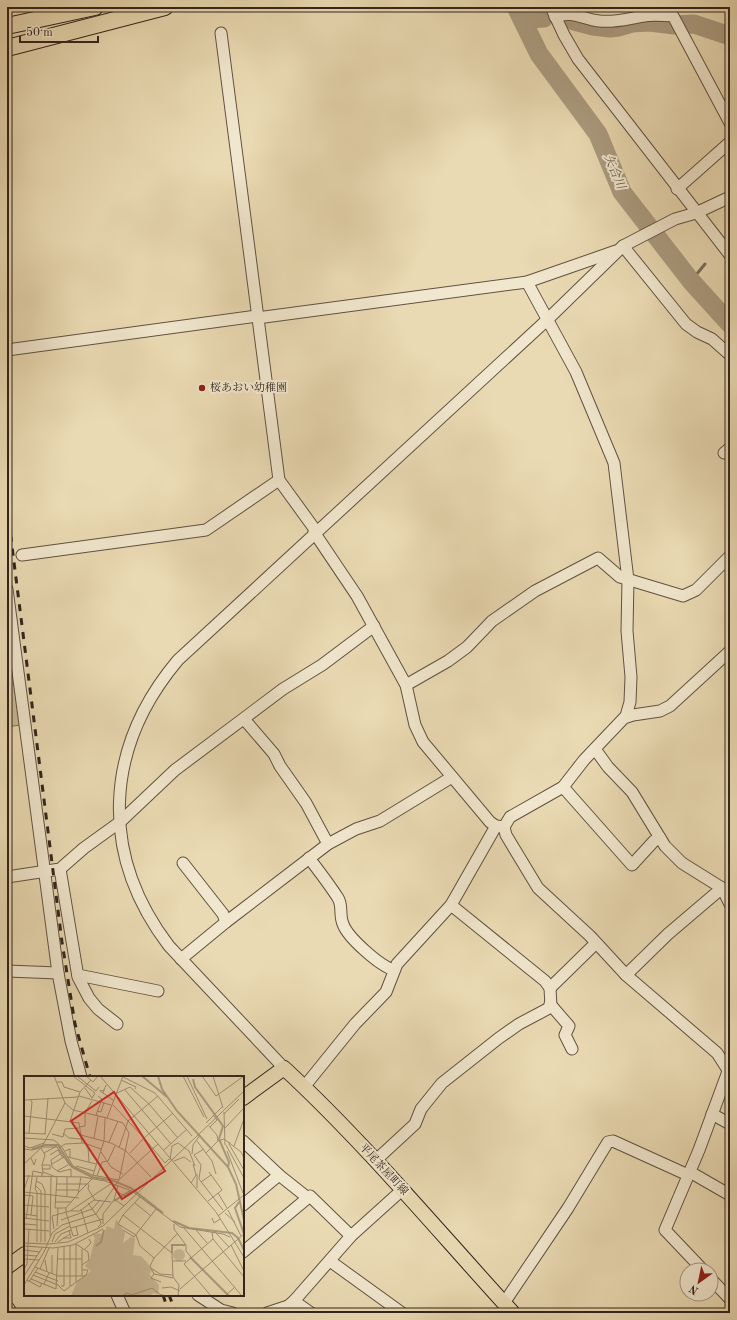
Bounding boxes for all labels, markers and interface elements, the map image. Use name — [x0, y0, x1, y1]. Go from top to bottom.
scale bar — [20, 18, 98, 44]
text: 50 m — [26, 26, 53, 39]
water label: 矢合川 — [601, 152, 629, 193]
place label: 桜あおい幼稚園 — [210, 381, 287, 394]
marker: 桜あおい幼稚園 — [197, 383, 207, 393]
inset map — [24, 1076, 244, 1296]
street label: 平尾茶屋町線 — [356, 1141, 411, 1198]
north arrow — [679, 1262, 719, 1302]
text: N — [687, 1282, 701, 1296]

